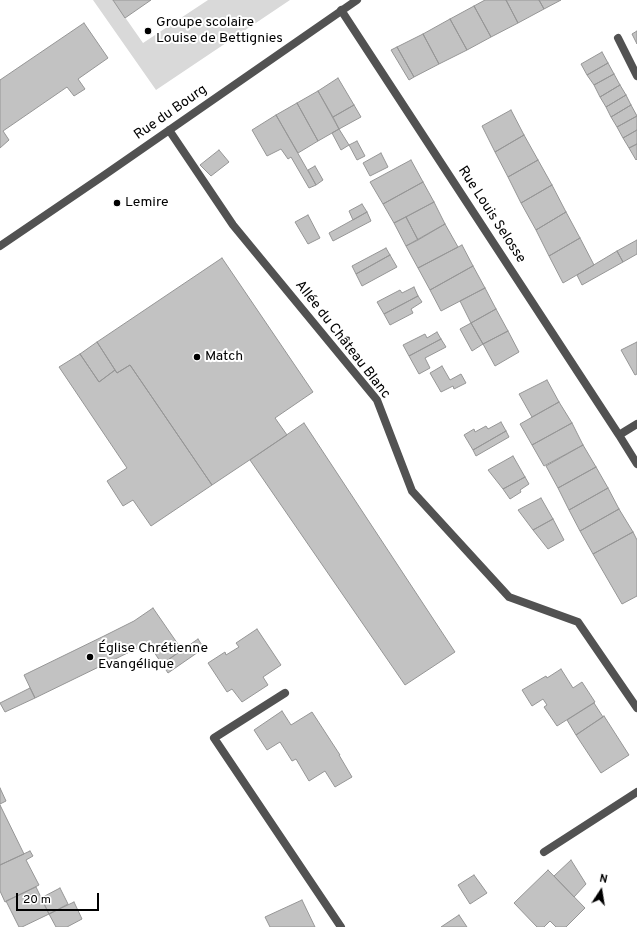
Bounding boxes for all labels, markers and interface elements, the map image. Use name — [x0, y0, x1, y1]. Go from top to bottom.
place label: Groupe scolaire Louise de Bettignies — [156, 15, 283, 48]
marker: Groupe scolaire Louise de Bettignies — [143, 26, 153, 36]
street label: Rue du Bourg — [131, 82, 211, 144]
street label: Rue Louis Selosse — [453, 163, 529, 267]
place label: Lemire — [125, 195, 169, 211]
marker: Lemire — [112, 198, 122, 208]
street label: Allée du Château Blanc — [291, 278, 393, 402]
place label: Match — [205, 349, 243, 365]
marker: Match — [192, 352, 202, 362]
place label: Église Chrétienne Evangélique — [98, 641, 208, 674]
marker: Église Chrétienne Evangélique — [85, 652, 95, 662]
north arrow — [581, 871, 621, 911]
text: N — [598, 872, 609, 887]
scale bar — [18, 885, 101, 911]
text: 20 m — [23, 892, 51, 908]

